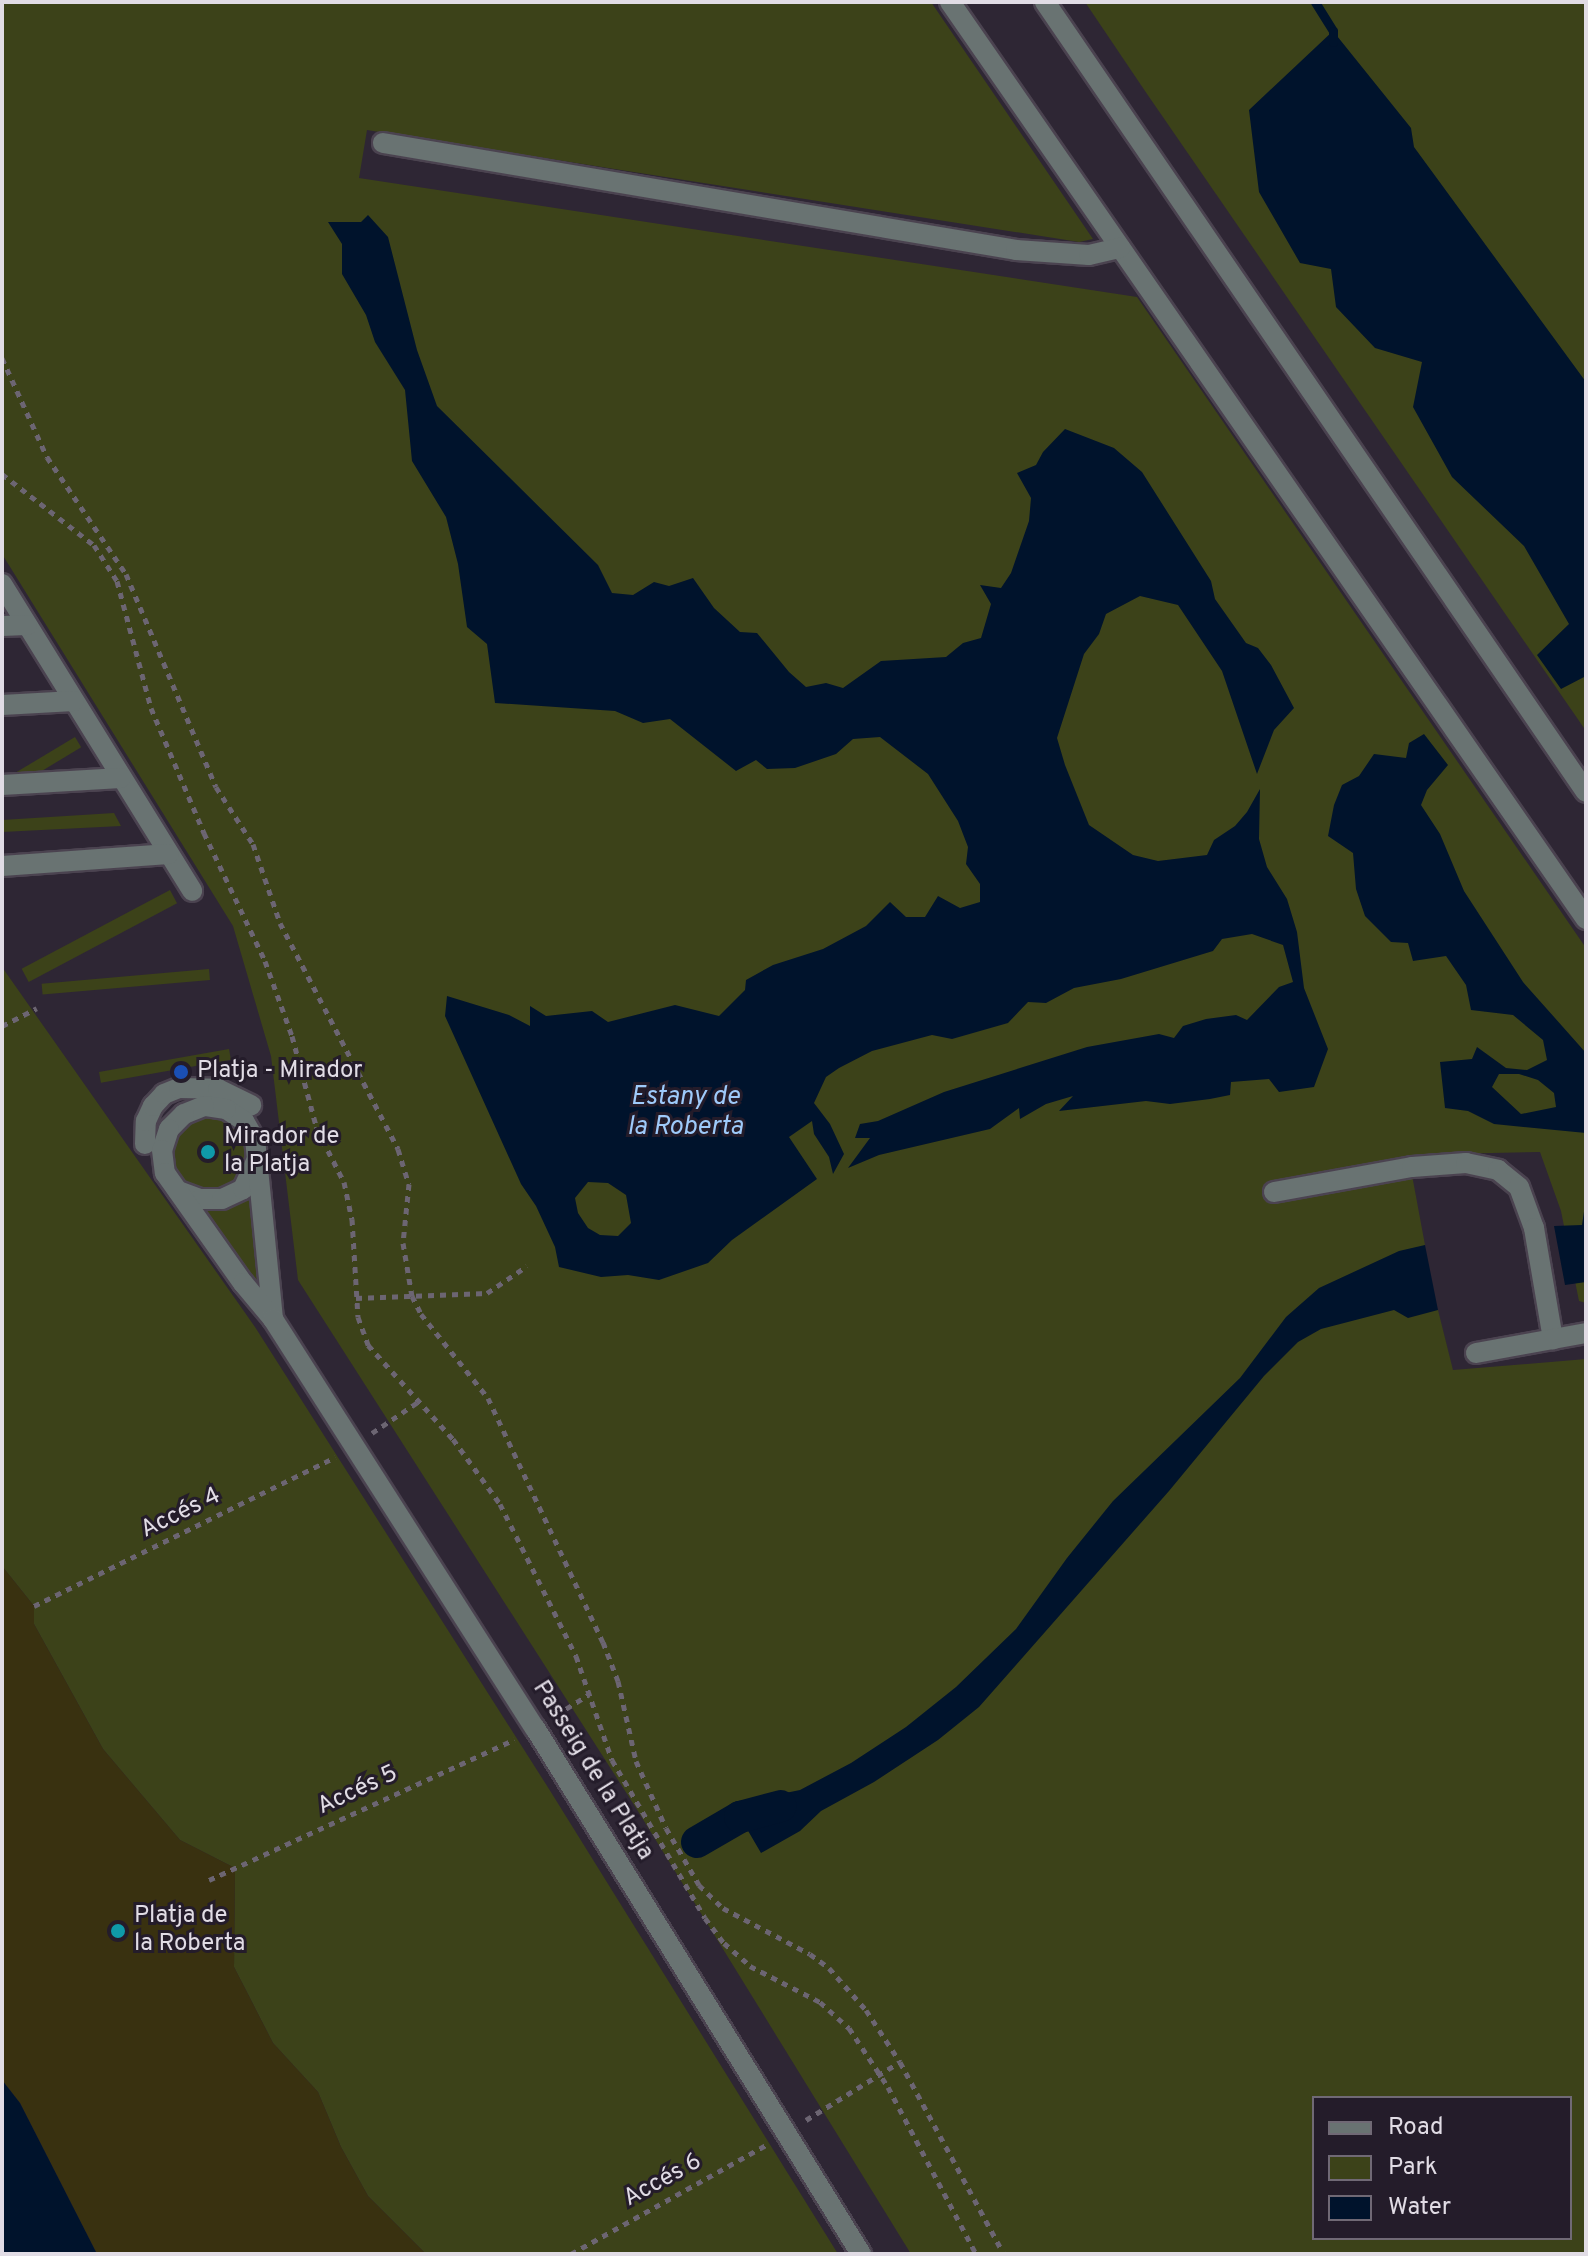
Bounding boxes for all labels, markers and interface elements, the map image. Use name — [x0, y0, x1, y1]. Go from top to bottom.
place label: Platja - Mirador — [197, 1058, 363, 1086]
marker: Platja - Mirador — [172, 1063, 190, 1081]
water label: Estany de la Roberta — [627, 1082, 743, 1144]
place label: Mirador de la Platja — [224, 1124, 339, 1180]
marker: Mirador de la Platja — [199, 1143, 217, 1161]
street label: Accés 4 — [136, 1482, 226, 1546]
street label: Passeig de la Platja — [525, 1676, 659, 1866]
street label: Accés 5 — [313, 1760, 403, 1822]
place label: Platja de la Roberta — [134, 1903, 245, 1959]
marker: Platja de la Roberta — [109, 1922, 127, 1940]
legend — [1312, 2096, 1572, 2240]
text: Road — [1388, 2113, 1444, 2143]
street label: Accés 6 — [619, 2148, 707, 2214]
text: Park — [1388, 2153, 1438, 2183]
text: Water — [1388, 2193, 1451, 2223]

